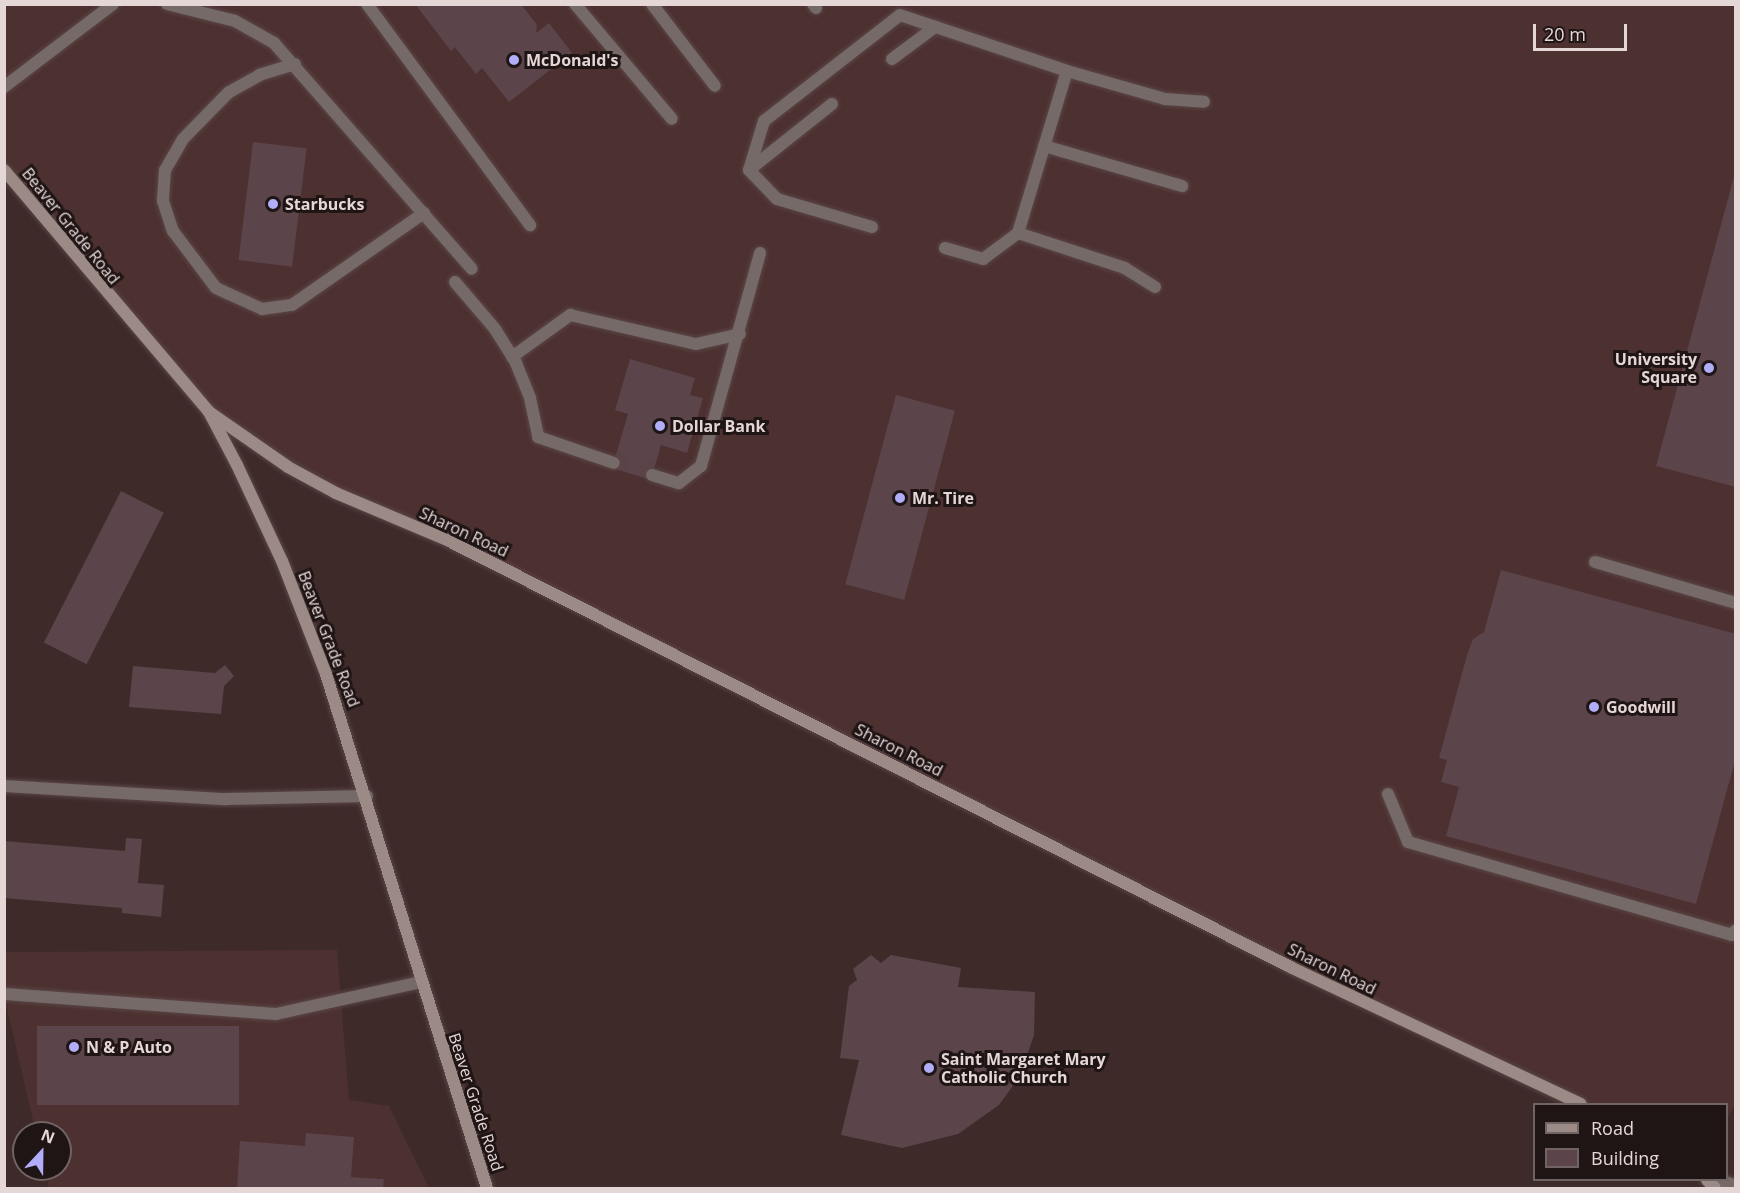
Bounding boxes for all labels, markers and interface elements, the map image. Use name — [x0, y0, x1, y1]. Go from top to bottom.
scale bar — [1536, 12, 1630, 50]
text: 20 m — [1544, 22, 1586, 46]
place label: McDonald's — [526, 50, 618, 70]
marker: McDonald's — [507, 53, 521, 67]
street label: Beaver Grade Road — [18, 164, 124, 288]
place label: Starbucks — [285, 194, 364, 214]
marker: Starbucks — [266, 197, 280, 211]
place label: University Square — [1615, 349, 1697, 387]
marker: University Square — [1702, 361, 1716, 375]
place label: Dollar Bank — [672, 416, 765, 436]
marker: Dollar Bank — [653, 419, 667, 433]
place label: Mr. Tire — [912, 488, 974, 508]
marker: Mr. Tire — [893, 491, 907, 505]
street label: Sharon Road — [417, 503, 511, 561]
street label: Beaver Grade Road — [294, 568, 364, 710]
place label: Goodwill — [1606, 697, 1676, 717]
marker: Goodwill — [1587, 700, 1601, 714]
street label: Sharon Road — [852, 720, 946, 780]
street label: Sharon Road — [1285, 939, 1379, 999]
street label: Beaver Grade Road — [445, 1031, 507, 1173]
place label: N & P Auto — [86, 1037, 172, 1057]
marker: N & P Auto — [67, 1040, 81, 1054]
place label: Saint Margaret Mary Catholic Church — [941, 1049, 1106, 1087]
marker: Saint Margaret Mary Catholic Church — [922, 1061, 936, 1075]
legend — [1533, 1103, 1728, 1181]
text: Road — [1591, 1116, 1634, 1140]
north arrow — [12, 1121, 72, 1181]
text: N — [38, 1124, 58, 1149]
text: Building — [1591, 1146, 1659, 1170]

